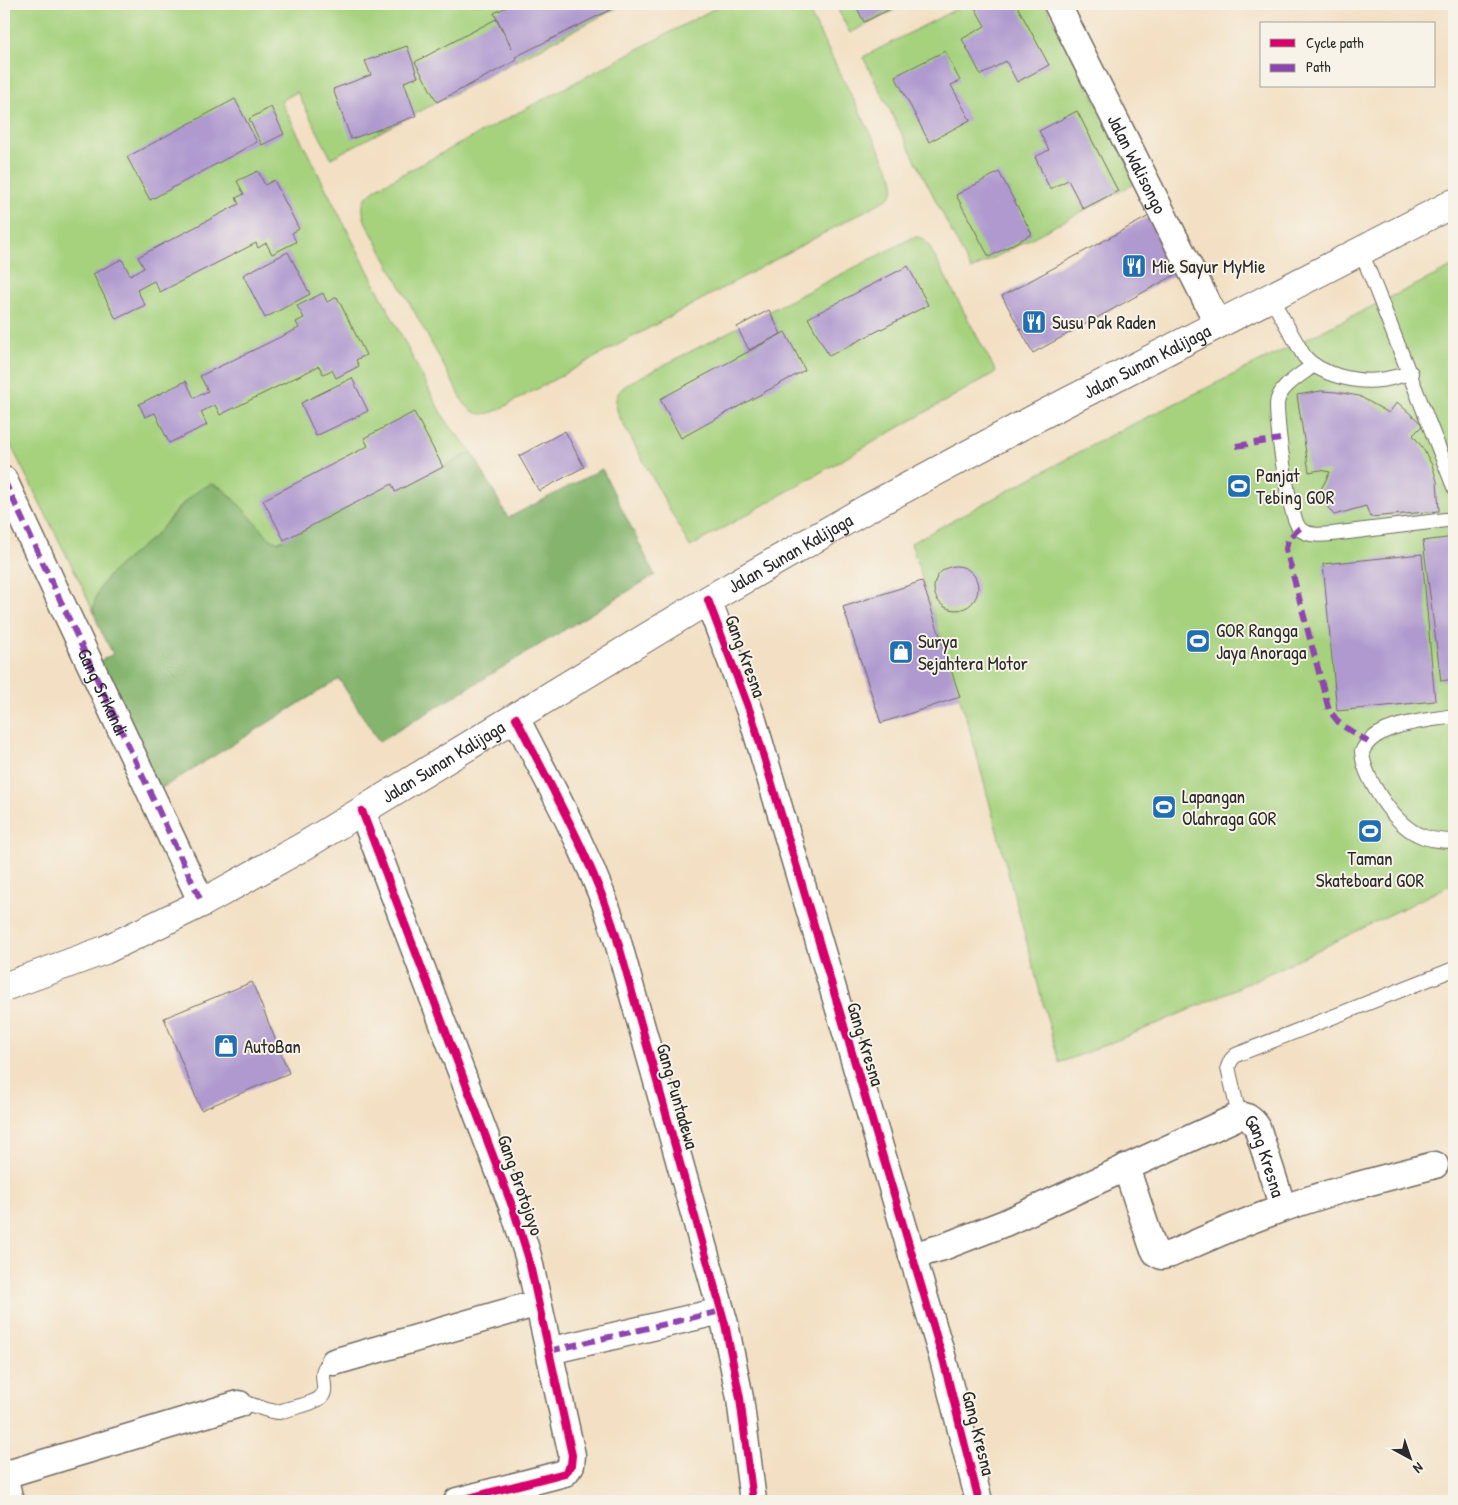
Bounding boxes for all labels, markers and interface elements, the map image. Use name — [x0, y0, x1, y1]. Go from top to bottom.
legend — [1260, 22, 1436, 88]
text: Cycle path — [1306, 32, 1364, 53]
text: Path — [1306, 56, 1331, 77]
street label: Jalan Walisongo — [1102, 110, 1174, 218]
restaurant icon: Mie Sayur MyMie — [1121, 253, 1147, 279]
place label: Mie Sayur MyMie — [1152, 253, 1266, 279]
restaurant icon: Susu Pak Raden — [1021, 309, 1047, 335]
place label: Susu Pak Raden — [1052, 309, 1156, 335]
street label: Jalan Sunan Kalijaga — [1079, 317, 1215, 405]
place label: Panjat Tebing GOR — [1256, 462, 1335, 510]
sports icon: Panjat Tebing GOR — [1226, 473, 1252, 499]
street label: Jalan Sunan Kalijaga — [723, 506, 858, 599]
street label: Gang Kresna — [719, 611, 773, 701]
place label: GOR Rangga Jaya Anoraga — [1216, 617, 1307, 665]
place label: Surya Sejahtera Motor — [918, 628, 1029, 676]
sports icon: GOR Rangga Jaya Anoraga — [1185, 628, 1211, 654]
shop icon: Surya Sejahtera Motor — [888, 639, 914, 665]
street label: Gang Srikandi — [72, 644, 135, 740]
street label: Jalan Sunan Kalijaga — [377, 714, 510, 809]
place label: Lapangan Olahraga GOR — [1182, 783, 1277, 831]
sports icon: Lapangan Olahraga GOR — [1151, 794, 1177, 820]
sports icon: Taman Skateboard GOR — [1357, 818, 1383, 844]
place label: Taman Skateboard GOR — [1316, 845, 1425, 893]
street label: Gang Kresna — [841, 999, 891, 1090]
shop icon: AutoBan — [213, 1033, 239, 1059]
place label: AutoBan — [244, 1033, 301, 1059]
street label: Gang Puntadewa — [651, 1040, 706, 1152]
street label: Gang Kresna — [1239, 1108, 1292, 1201]
street label: Gang Brotojoyo — [492, 1131, 550, 1239]
street label: Gang Kresna — [956, 1388, 1002, 1478]
north arrow — [1386, 1432, 1436, 1482]
text: N — [1409, 1459, 1428, 1478]

